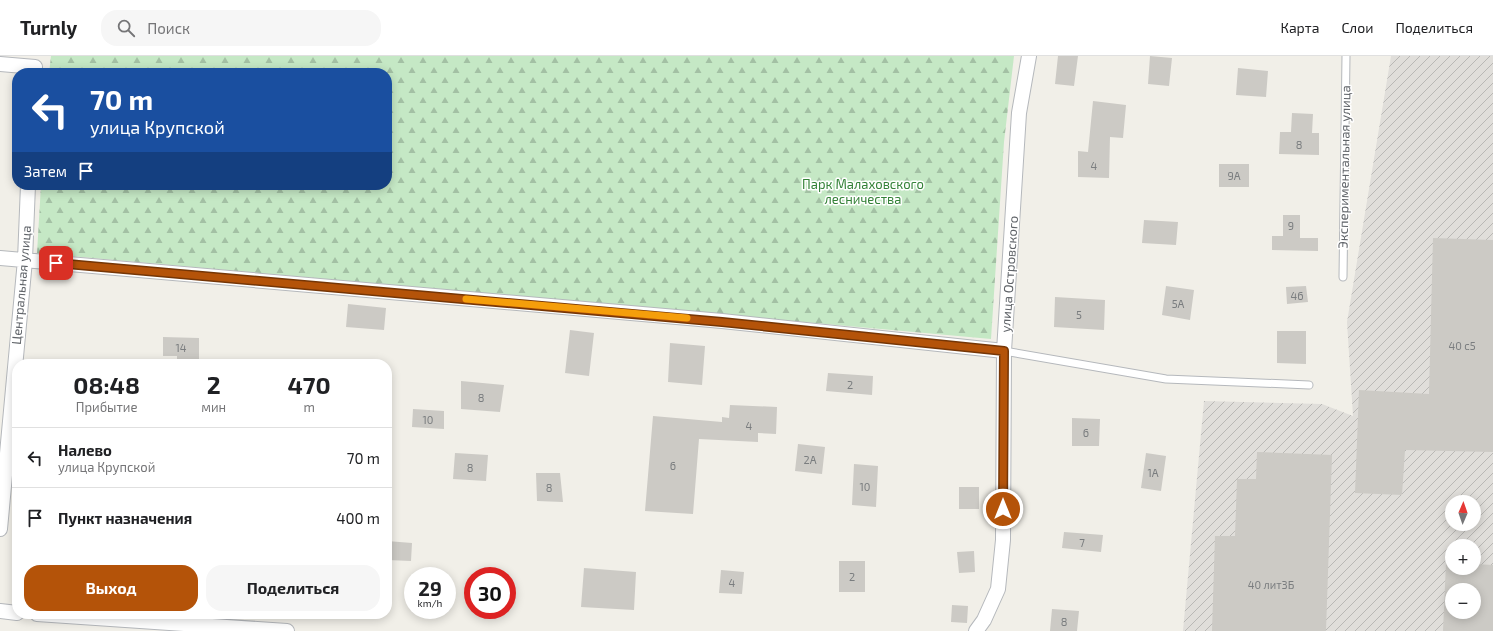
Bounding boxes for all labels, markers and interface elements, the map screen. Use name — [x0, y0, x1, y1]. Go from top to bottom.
search box — [101, 10, 381, 46]
text: Turnly — [20, 16, 77, 39]
icon: search — [115, 17, 137, 39]
text: Поиск — [147, 19, 190, 37]
text: Карта — [1280, 19, 1319, 36]
text: Слои — [1341, 19, 1373, 36]
text: Поделиться — [1395, 19, 1473, 36]
text: 70 m — [90, 82, 153, 116]
icon: left — [24, 84, 76, 136]
street label: Экспериментальная улица — [1335, 85, 1353, 249]
text: улица Крупской — [90, 116, 225, 138]
house number: 8 — [1296, 138, 1302, 151]
house number: 4 — [1091, 159, 1098, 172]
icon: arrive — [75, 160, 97, 182]
text: Затем — [24, 162, 67, 180]
house number: 9А — [1227, 169, 1241, 182]
park label: Парк Малаховского лесничества — [802, 176, 924, 207]
street label: улица Островского — [997, 215, 1021, 333]
house number: 9 — [1288, 219, 1294, 232]
street label: Центральная улица — [8, 225, 34, 345]
pin — [39, 246, 73, 280]
icon: arrive — [45, 252, 67, 274]
house number: 46 — [1290, 289, 1304, 302]
house number: 5А — [1172, 297, 1185, 310]
house number: 5 — [1076, 308, 1082, 321]
house number: 40 с5 — [1448, 339, 1476, 352]
house number: 14 — [175, 341, 187, 354]
text: 08:48 — [73, 370, 140, 399]
text: 2 — [207, 370, 221, 399]
text: 470 — [288, 370, 331, 399]
house number: 2 — [847, 378, 853, 391]
house number: 8 — [478, 391, 484, 404]
text: Прибытие — [76, 399, 138, 415]
text: мин — [201, 399, 226, 415]
text: m — [303, 399, 315, 415]
house number: 10 — [422, 413, 434, 426]
house number: 4 — [746, 419, 753, 432]
house number: 6 — [1083, 426, 1089, 439]
text: Налево — [58, 441, 112, 459]
icon: left — [24, 447, 46, 469]
text: 70 m — [347, 449, 380, 467]
house number: 2А — [803, 453, 817, 466]
text: улица Крупской — [58, 459, 155, 475]
house number: 6 — [670, 459, 676, 472]
house number: 8 — [467, 461, 473, 474]
house number: 1А — [1147, 466, 1159, 479]
house number: 10 — [859, 480, 871, 493]
house number: 8 — [546, 481, 552, 494]
position arrow — [982, 488, 1024, 530]
north arrow — [1445, 495, 1481, 531]
map controls — [1445, 495, 1481, 619]
icon: arrive — [24, 507, 46, 529]
text: Пункт назначения — [58, 509, 192, 527]
text: 400 m — [336, 509, 380, 527]
house number: 7 — [1079, 536, 1085, 549]
button: + — [1445, 539, 1481, 575]
button: Выход — [24, 565, 198, 611]
button: Поделиться — [206, 565, 380, 611]
speed limit sign: 30 — [464, 567, 516, 619]
house number: 2 — [849, 570, 855, 583]
text: 29 — [418, 576, 442, 600]
house number: 4 — [729, 576, 736, 589]
house number: 40 лит3Б — [1248, 578, 1295, 591]
button: − — [1445, 583, 1481, 619]
text: km/h — [418, 597, 442, 609]
house number: 8 — [1061, 615, 1067, 628]

